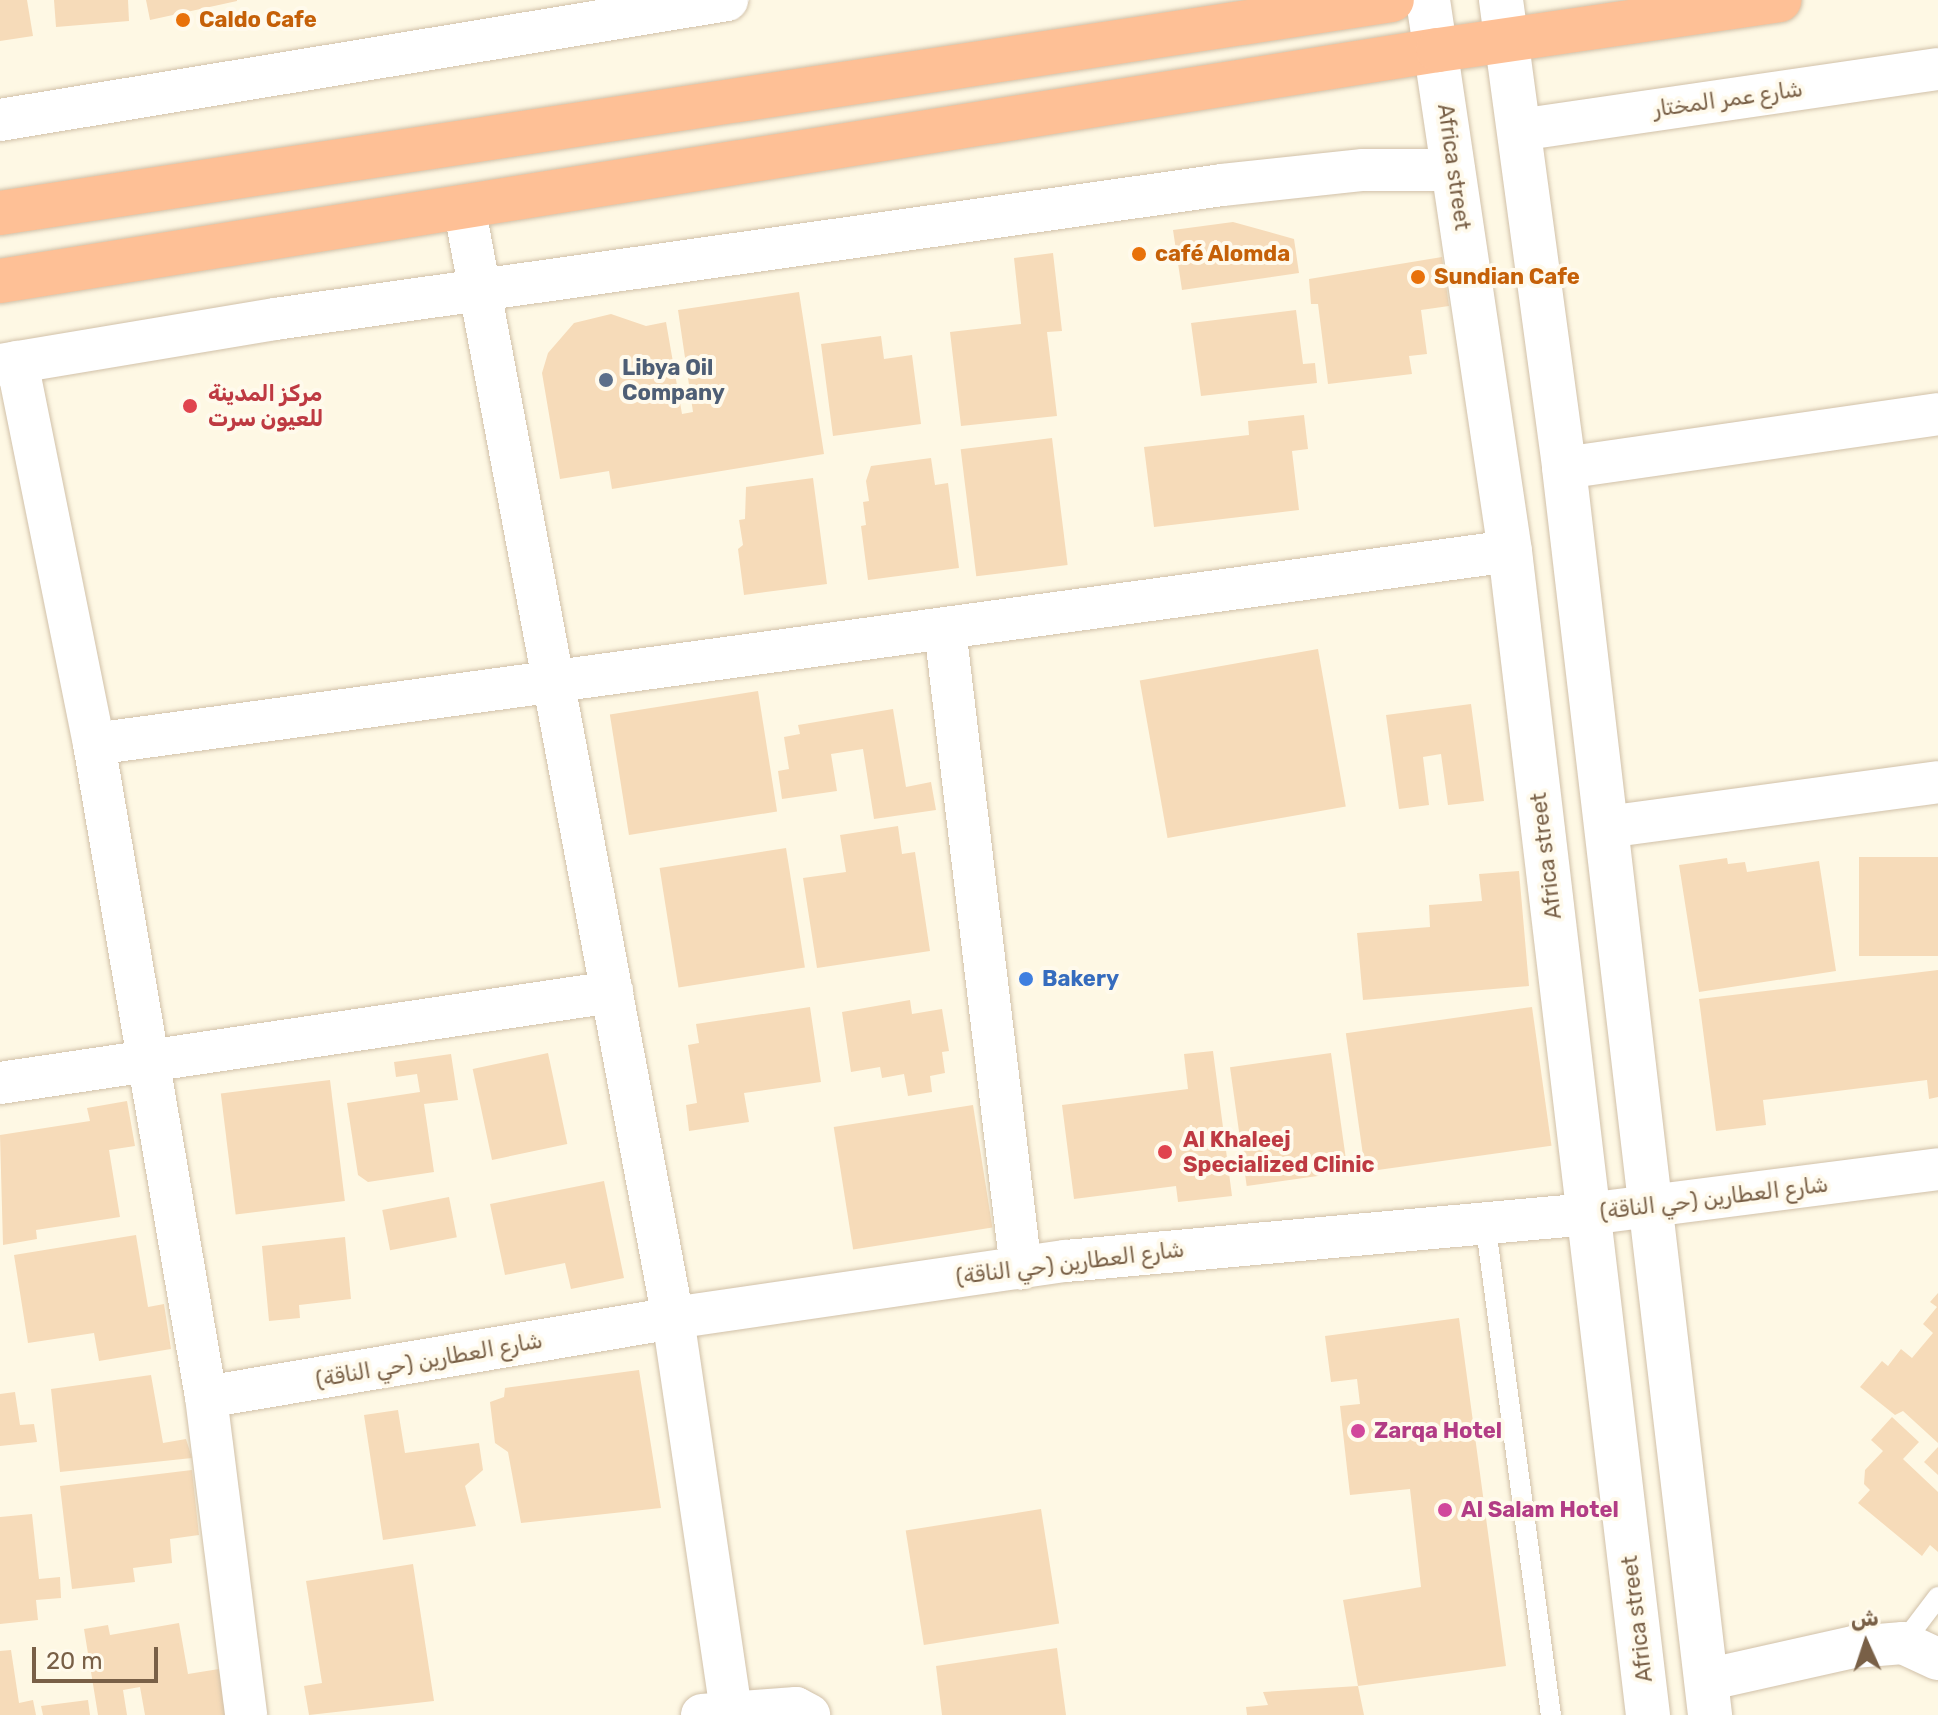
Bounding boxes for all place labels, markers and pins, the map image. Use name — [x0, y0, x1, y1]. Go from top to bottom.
place label: Caldo Cafe — [199, 7, 317, 33]
marker: Caldo Cafe — [174, 11, 192, 29]
place label: café Alomda — [1155, 241, 1291, 267]
marker: café Alomda — [1130, 245, 1148, 263]
place label: Sundian Cafe — [1434, 264, 1580, 290]
marker: Sundian Cafe — [1409, 268, 1427, 286]
place label: Libya Oil Company — [622, 354, 725, 406]
marker: Libya Oil Company — [597, 371, 615, 389]
place label: مركز المدينة للعيون سرت — [208, 380, 323, 432]
marker: مركز المدينة للعيون سرت — [179, 395, 201, 417]
place label: Bakery — [1042, 966, 1119, 992]
marker: Bakery — [1017, 970, 1035, 988]
place label: Al Khaleej Specialized Clinic — [1183, 1126, 1375, 1178]
marker: Al Khaleej Specialized Clinic — [1154, 1141, 1176, 1163]
place label: Zarqa Hotel — [1374, 1418, 1502, 1444]
marker: Zarqa Hotel — [1349, 1422, 1367, 1440]
place label: Al Salam Hotel — [1461, 1497, 1619, 1523]
marker: Al Salam Hotel — [1436, 1501, 1454, 1519]

